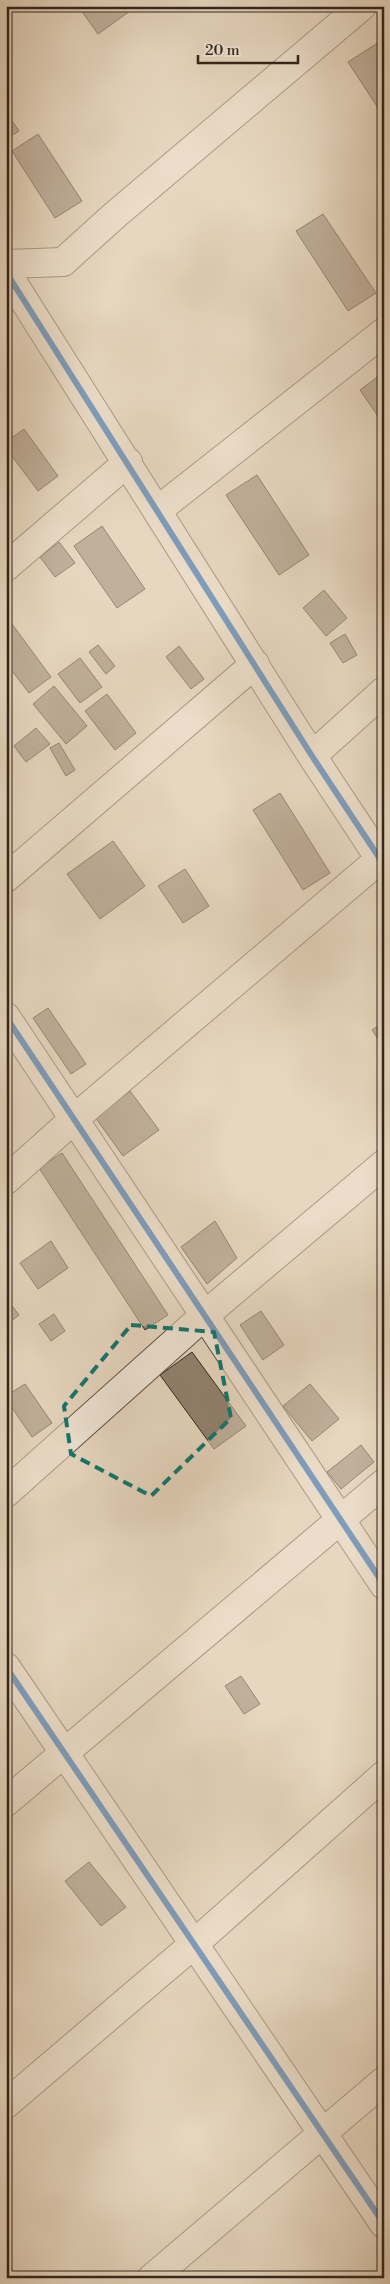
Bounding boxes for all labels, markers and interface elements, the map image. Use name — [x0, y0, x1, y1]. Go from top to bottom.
scale bar — [198, 32, 298, 64]
text: 20 m — [205, 41, 240, 60]

